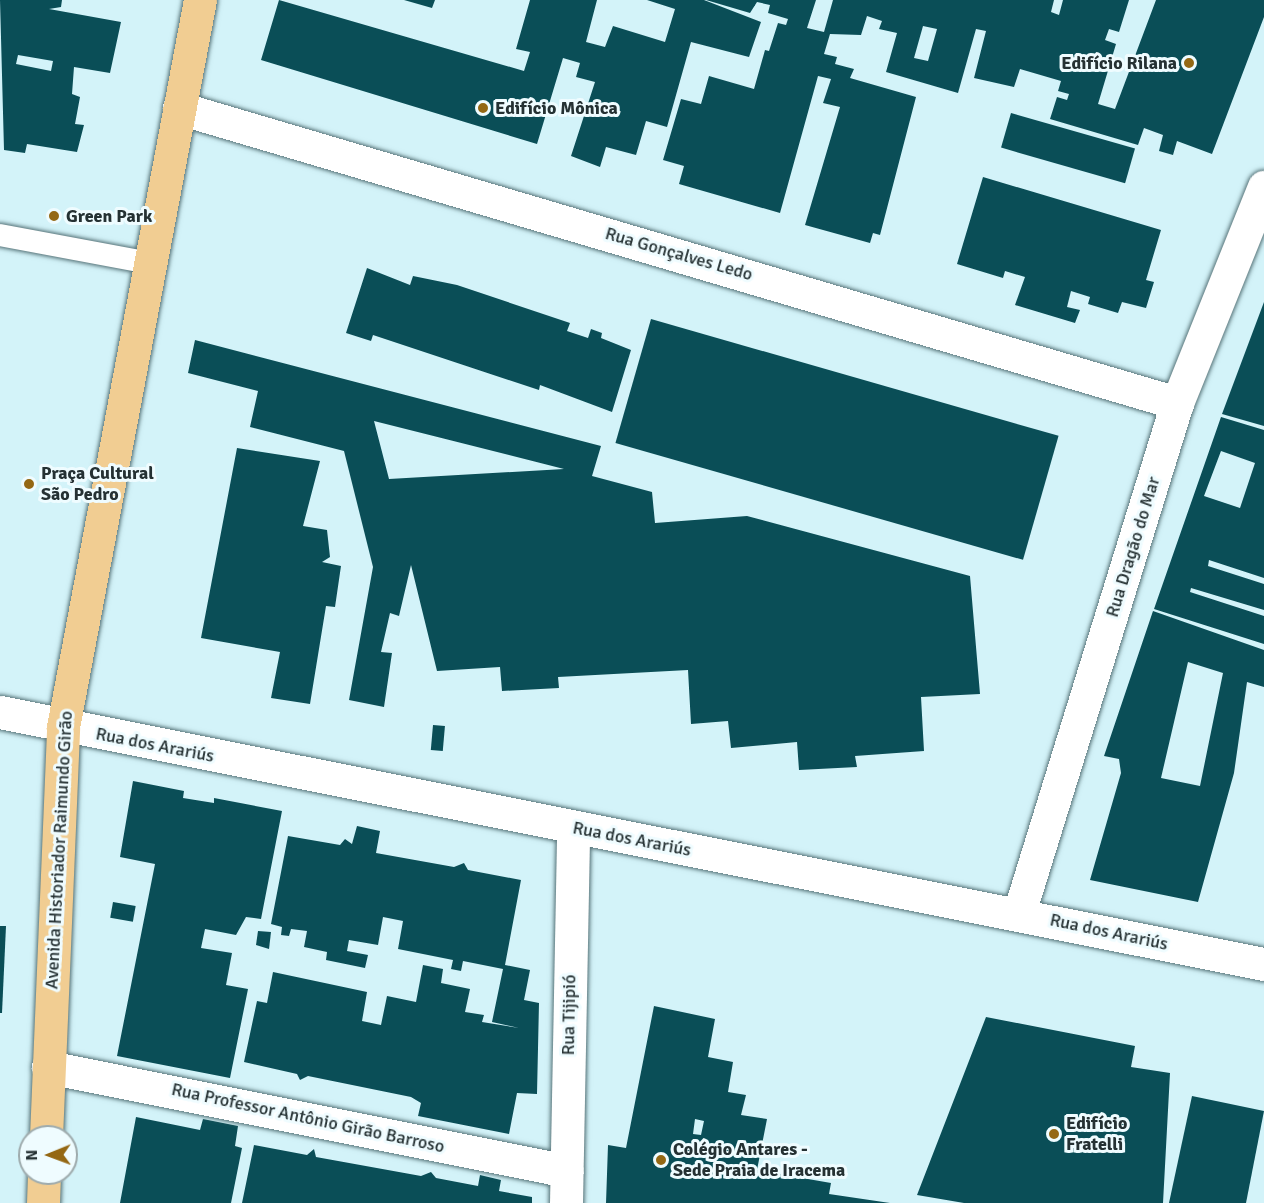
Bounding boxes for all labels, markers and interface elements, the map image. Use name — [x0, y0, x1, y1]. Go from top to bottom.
place label: Edifício Rilana — [1061, 52, 1177, 74]
marker: Edifício Rilana — [1182, 56, 1196, 70]
place label: Edifício Mônica — [495, 97, 618, 119]
marker: Edifício Mônica — [476, 101, 490, 115]
place label: Green Park — [66, 205, 152, 227]
marker: Green Park — [47, 209, 61, 223]
street label: Rua Gonçalves Ledo — [603, 223, 755, 285]
place label: Praça Cultural São Pedro — [41, 463, 154, 506]
street label: Rua Dragão do Mar — [1101, 474, 1165, 620]
marker: Praça Cultural São Pedro — [22, 477, 36, 491]
street label: Avenida Historiador Raimundo Girão — [41, 710, 77, 990]
street label: Rua dos Arariús — [94, 723, 216, 767]
street label: Rua dos Arariús — [571, 817, 693, 861]
street label: Rua dos Arariús — [1048, 909, 1170, 955]
street label: Rua Tijipió — [557, 974, 581, 1056]
street label: Rua Professor Antônio Girão Barroso — [170, 1078, 446, 1158]
place label: Edifício Fratelli — [1066, 1113, 1127, 1156]
north arrow — [18, 1125, 78, 1185]
marker: Edifício Fratelli — [1047, 1127, 1061, 1141]
place label: Colégio Antares - Sede Praia de Iracema — [673, 1139, 845, 1182]
text: N — [22, 1150, 42, 1161]
marker: Colégio Antares - Sede Praia de Iracema — [654, 1153, 668, 1167]

